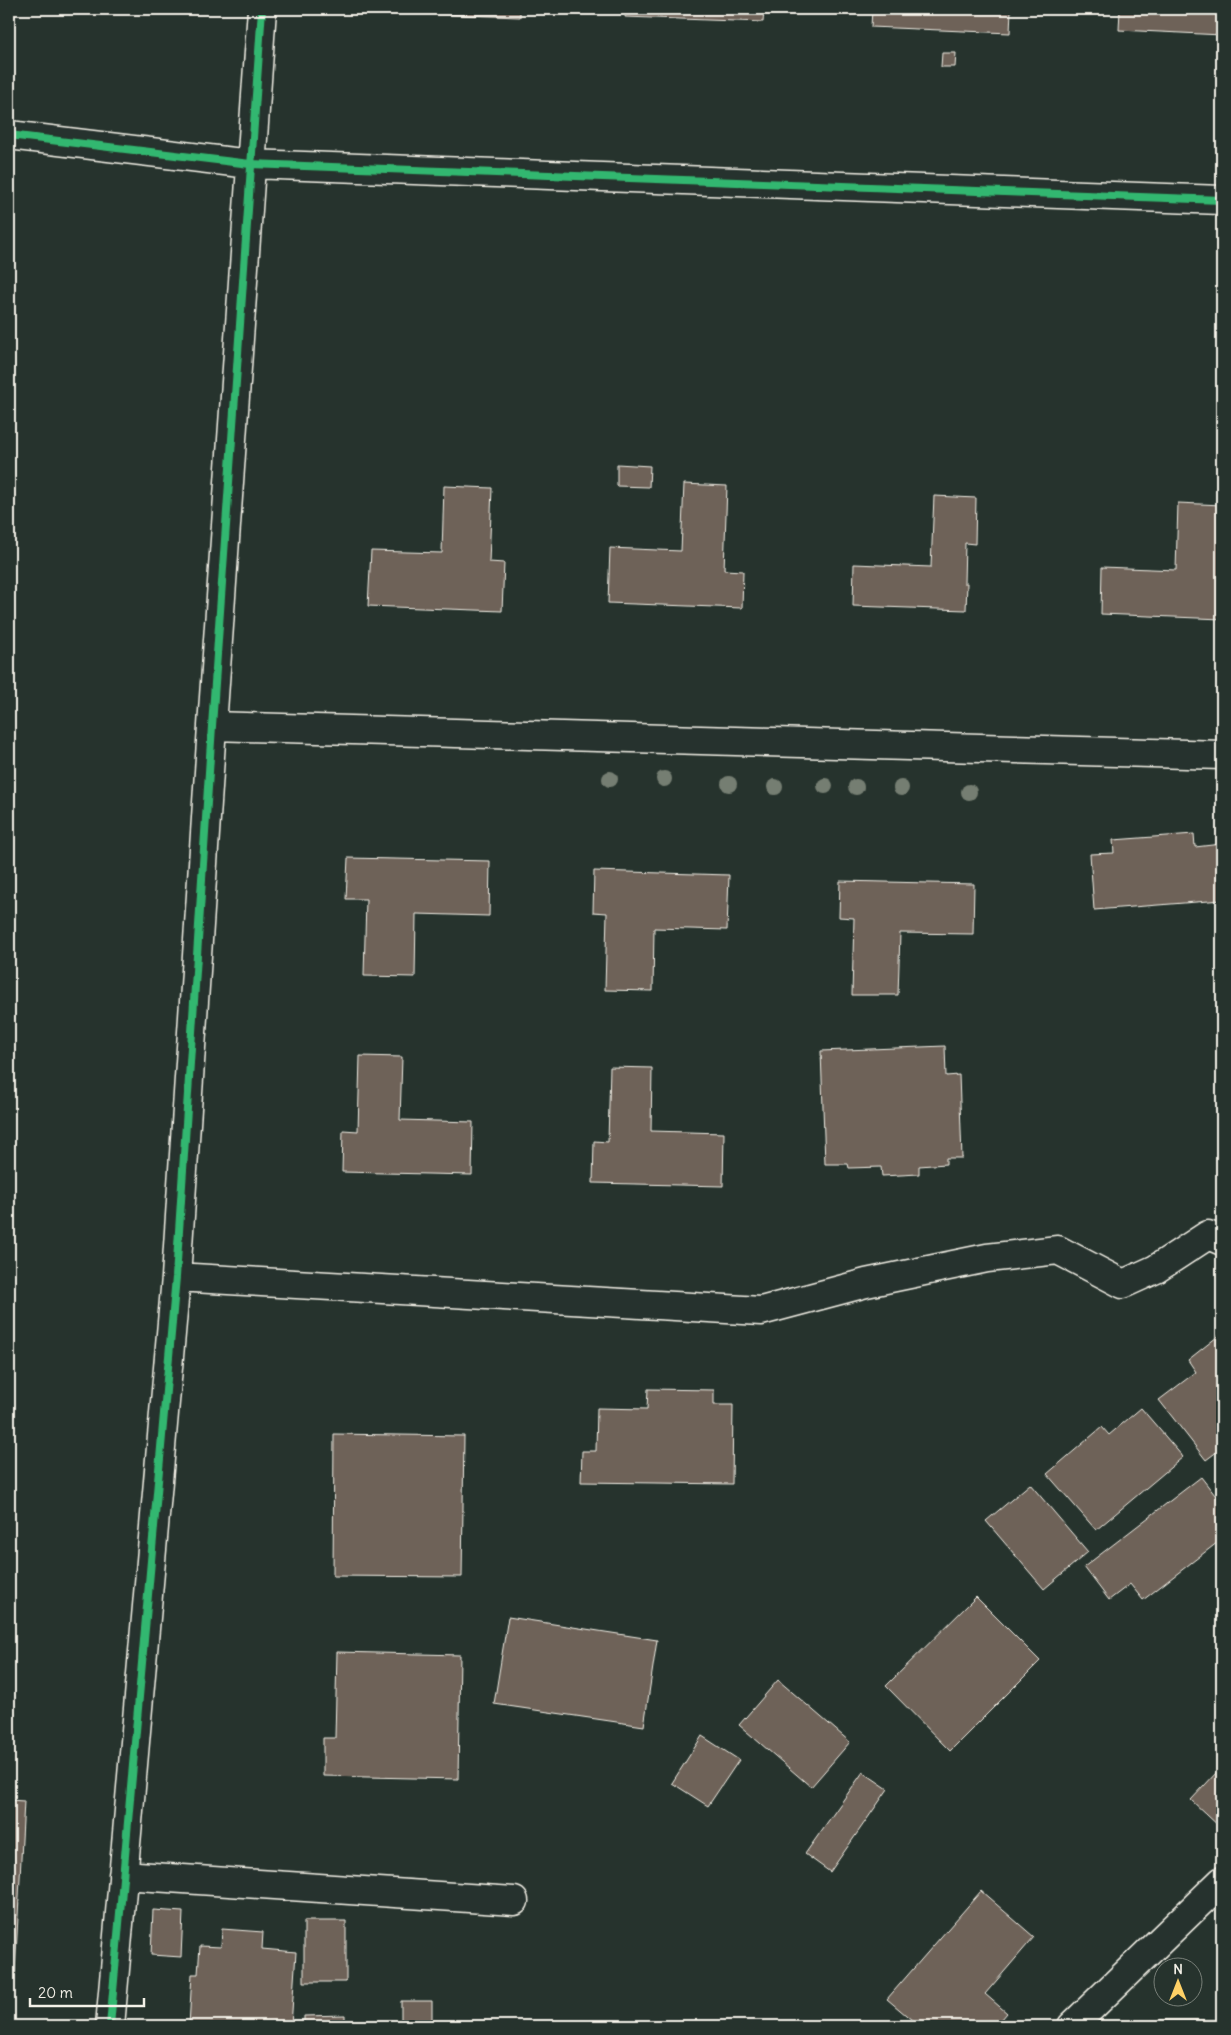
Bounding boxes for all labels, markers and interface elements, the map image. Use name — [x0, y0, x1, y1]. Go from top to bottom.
north arrow — [1154, 1958, 1204, 2008]
text: N — [1173, 1960, 1183, 1978]
scale bar — [30, 1975, 144, 2007]
text: 20 m — [38, 1983, 73, 2002]

